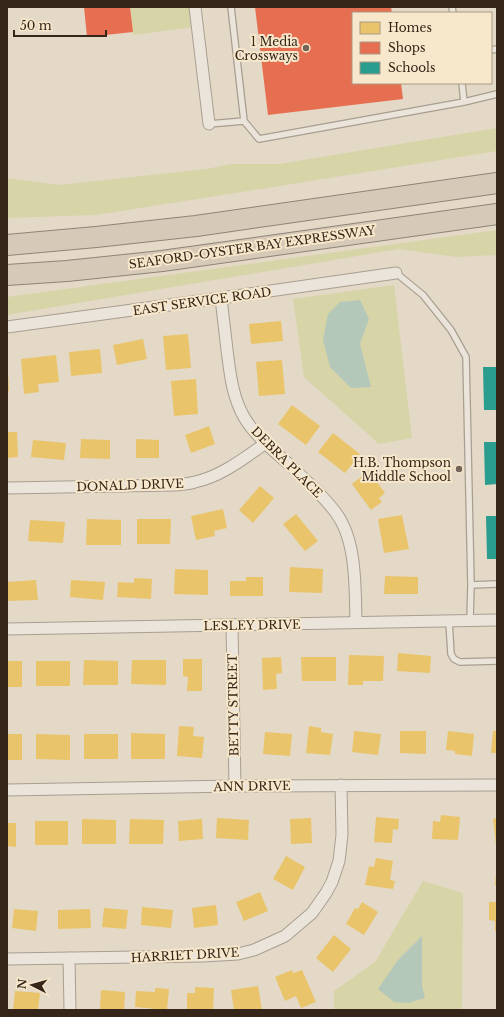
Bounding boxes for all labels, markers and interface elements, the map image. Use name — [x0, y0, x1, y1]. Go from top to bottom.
scale bar — [14, 12, 106, 38]
legend — [352, 12, 492, 84]
text: 50 m — [20, 18, 52, 33]
text: Homes — [388, 20, 432, 35]
place label: 1 Media Crossways — [235, 34, 298, 63]
text: Shops — [388, 40, 425, 55]
marker: 1 Media Crossways — [301, 43, 311, 53]
text: Schools — [388, 60, 435, 75]
street label: SEAFORD-OYSTER BAY EXPRESSWAY — [128, 222, 376, 272]
street label: EAST SERVICE ROAD — [132, 284, 272, 318]
street label: DEBRA PLACE — [248, 423, 326, 501]
place label: H.B. Thompson Middle School — [353, 455, 451, 484]
marker: H.B. Thompson Middle School — [454, 464, 464, 474]
street label: DONALD DRIVE — [76, 476, 184, 494]
street label: LESLEY DRIVE — [203, 617, 301, 633]
street label: BETTY STREET — [225, 653, 241, 756]
street label: ANN DRIVE — [212, 778, 291, 794]
street label: HARRIET DRIVE — [130, 945, 240, 965]
north arrow — [12, 965, 52, 1005]
text: N — [15, 977, 30, 990]

